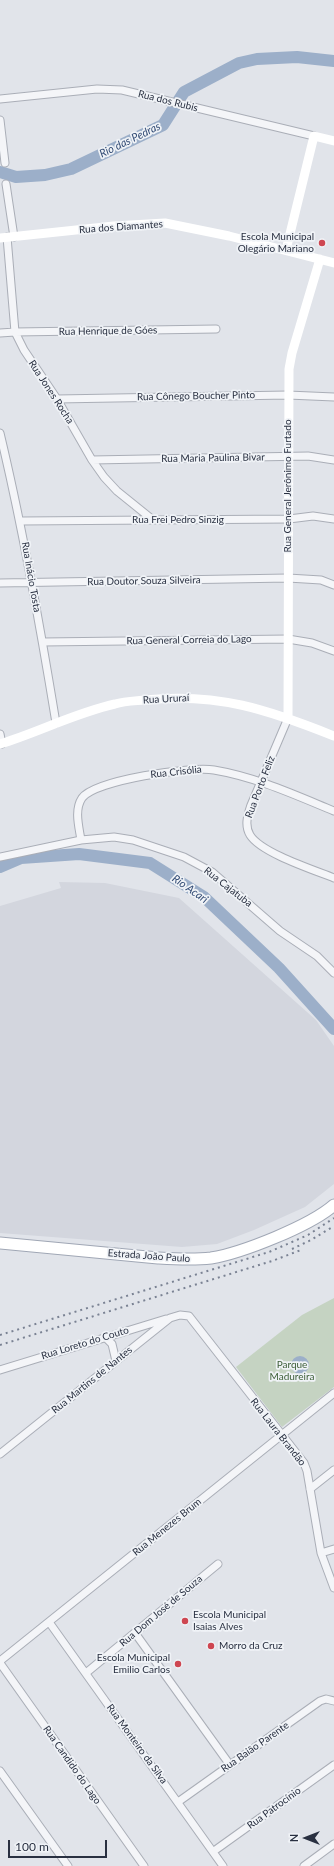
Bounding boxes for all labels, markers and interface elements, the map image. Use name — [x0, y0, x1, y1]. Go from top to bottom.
street label: Rua dos Rubis — [137, 88, 199, 114]
water label: Rio das Pedras — [97, 120, 163, 160]
street label: Rua dos Diamantes — [79, 218, 163, 236]
place label: Escola Municipal Olegário Mariano — [238, 231, 314, 254]
marker: Escola Municipal Olegário Mariano — [317, 238, 327, 248]
street label: Rua Henrique de Góes — [59, 324, 157, 338]
street label: Rua Jones Rocha — [26, 358, 76, 426]
street label: Rua Cônego Boucher Pinto — [137, 389, 255, 403]
street label: Rua General Jerônimo Furtado — [282, 419, 294, 553]
street label: Rua Maria Paulina Bivar — [161, 451, 265, 465]
street label: Rua Frei Pedro Sinzig — [132, 514, 224, 526]
street label: Rua Inácio Tosta — [19, 541, 43, 613]
street label: Rua Doutor Souza Silveira — [87, 574, 201, 588]
street label: Rua General Correia do Lago — [126, 633, 252, 647]
street label: Rua Ururaí — [142, 692, 190, 706]
street label: Rua Porto Feliz — [243, 754, 277, 820]
street label: Rua Crisólia — [150, 763, 202, 781]
street label: Rua Cajatuba — [202, 864, 254, 910]
water label: Rio Acari — [170, 872, 210, 906]
street label: Estrada João Paulo — [107, 1247, 191, 1265]
street label: Rua Loreto do Couto — [40, 1324, 130, 1362]
street label: Rua Martins de Nantes — [49, 1344, 135, 1416]
park label: Parque Madureira — [270, 1359, 314, 1382]
street label: Rua Laura Brandão — [248, 1396, 308, 1468]
street label: Rua Menezes Brum — [130, 1496, 204, 1558]
street label: Rua Dom José de Souza — [117, 1573, 205, 1649]
place label: Escola Municipal Isaias Alves — [193, 1609, 266, 1632]
marker: Escola Municipal Isaias Alves — [180, 1616, 190, 1626]
place label: Morro da Cruz — [219, 1640, 283, 1652]
marker: Morro da Cruz — [206, 1641, 216, 1651]
place label: Escola Municipal Emilio Carlos — [97, 1652, 170, 1676]
marker: Escola Municipal Emilio Carlos — [173, 1659, 183, 1669]
street label: Rua Monteiro da Silva — [104, 1702, 170, 1786]
street label: Rua Baião Parente — [219, 1719, 291, 1775]
street label: Rua Candido do Lago — [40, 1723, 104, 1807]
street label: Rua Patrocínio — [245, 1785, 303, 1831]
north arrow — [286, 1818, 326, 1858]
scale bar — [10, 1832, 109, 1858]
text: N — [287, 1834, 300, 1842]
text: 100 m — [15, 1839, 49, 1854]

